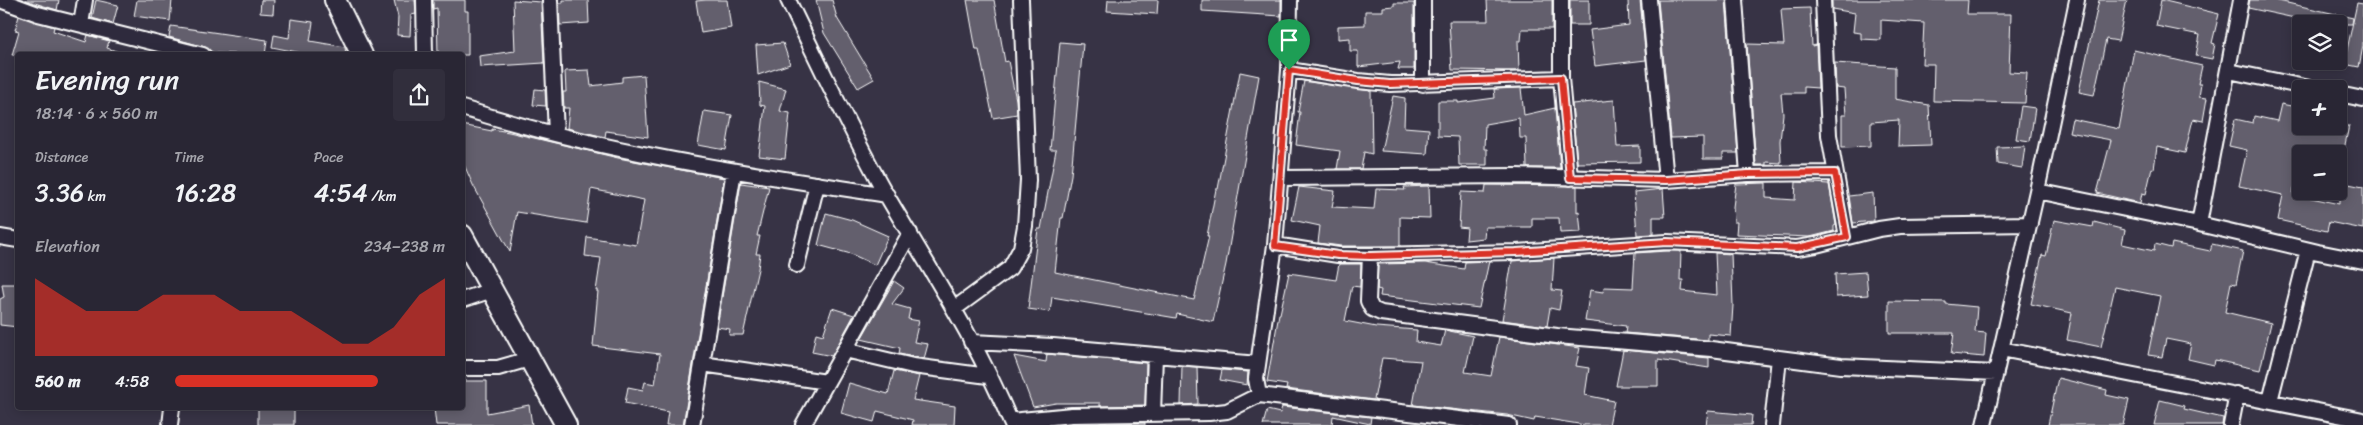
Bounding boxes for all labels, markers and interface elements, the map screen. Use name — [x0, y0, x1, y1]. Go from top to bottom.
map controls — [2292, 15, 2347, 200]
button: layers — [2292, 15, 2347, 70]
pin — [1268, 19, 1310, 70]
icon: arrive — [1275, 26, 1303, 54]
text: Evening run — [35, 55, 179, 104]
button: share — [393, 69, 445, 121]
button: + — [2292, 80, 2347, 135]
text: 18:14 · 6 × 560 m — [35, 99, 158, 128]
text: Distance — [35, 145, 88, 170]
text: Time — [174, 145, 204, 170]
text: Pace — [314, 145, 343, 170]
button: − — [2292, 145, 2347, 200]
text: 3.36 — [35, 170, 84, 215]
text: 16:28 — [174, 170, 236, 215]
text: 4:54 — [314, 170, 368, 215]
text: km — [84, 184, 106, 209]
text: /km — [368, 184, 397, 209]
text: Elevation — [35, 232, 100, 261]
text: 234–238 m — [364, 232, 445, 261]
text: 560 m — [35, 367, 80, 396]
text: 4:58 — [115, 367, 149, 396]

